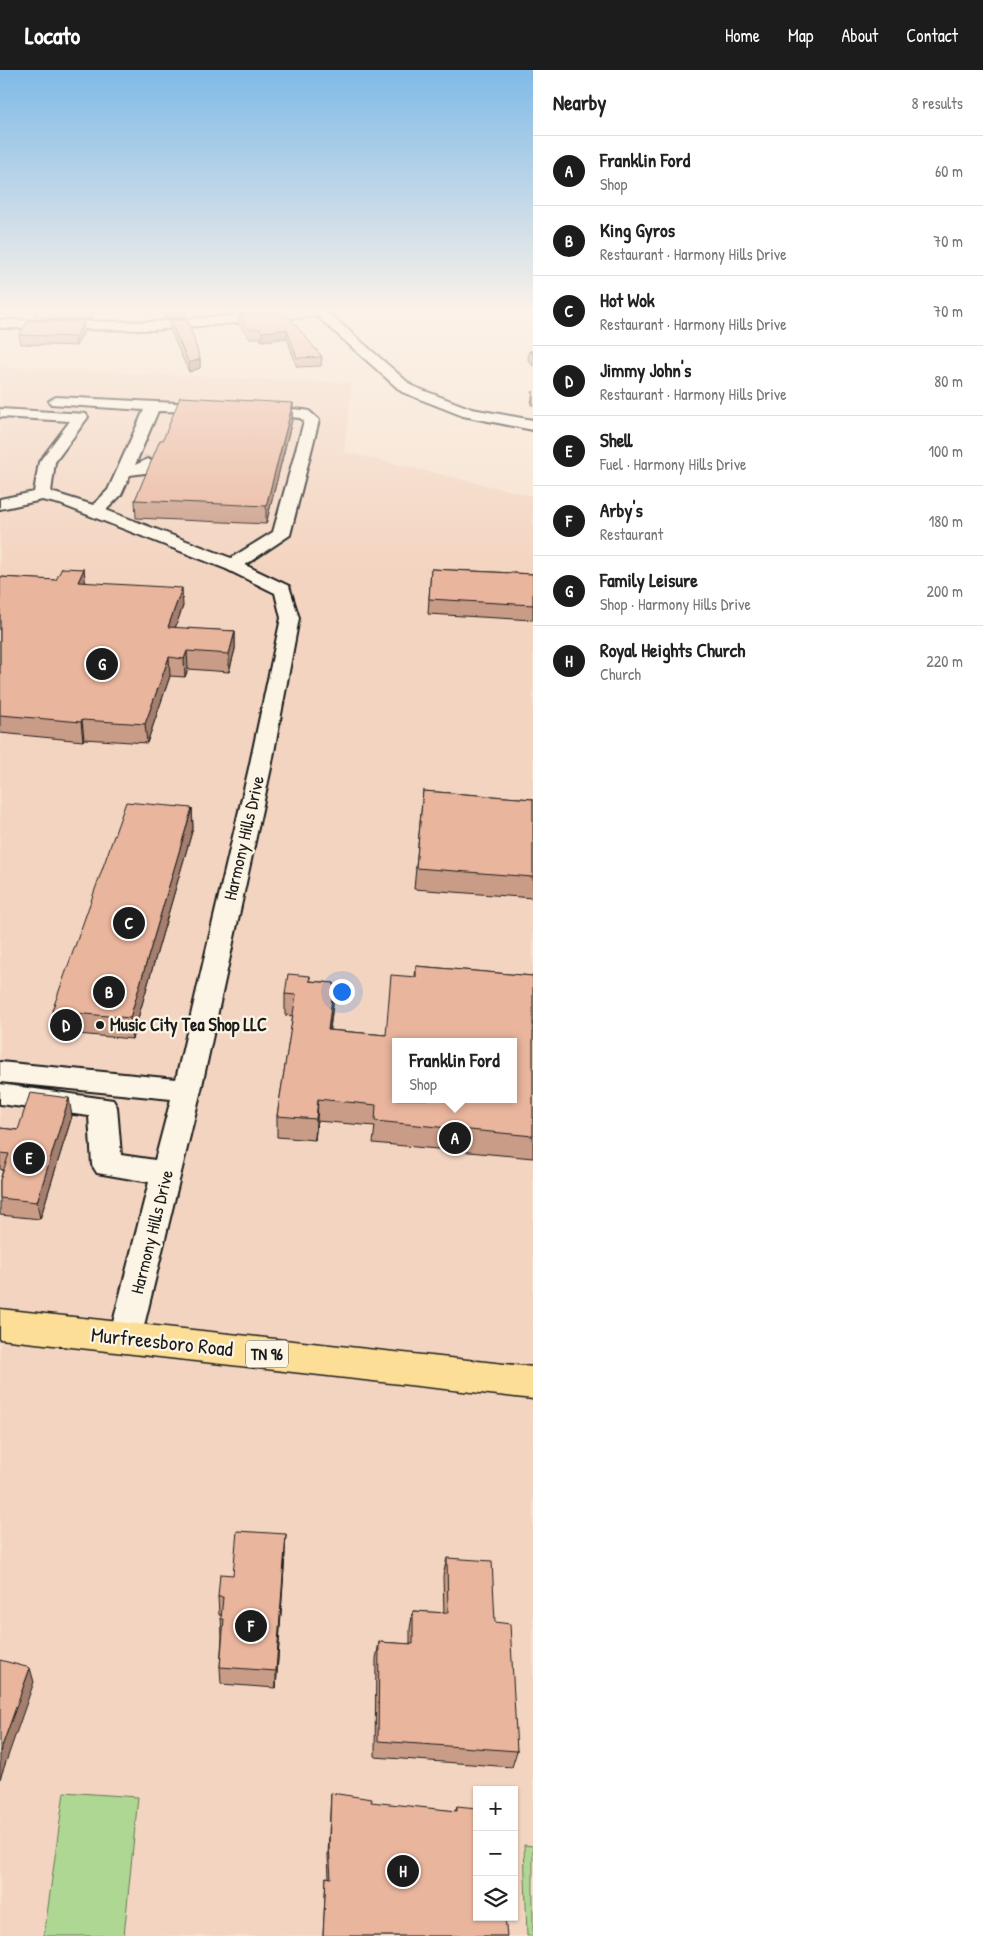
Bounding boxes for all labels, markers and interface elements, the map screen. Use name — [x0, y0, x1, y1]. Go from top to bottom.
text: Locato — [25, 19, 80, 51]
text: Home — [725, 23, 760, 48]
text: Map — [788, 23, 813, 48]
text: About — [841, 23, 878, 48]
text: Contact — [906, 23, 958, 48]
text: Nearby — [553, 88, 606, 117]
text: 8 results — [911, 92, 963, 114]
text: Franklin Ford — [600, 147, 690, 173]
text: A — [565, 160, 573, 182]
text: 60 m — [935, 160, 963, 182]
text: Shop — [600, 173, 627, 195]
text: King Gyros — [600, 217, 675, 243]
text: B — [565, 230, 573, 252]
text: 70 m — [933, 230, 963, 252]
text: Restaurant · Harmony Hills Drive — [600, 243, 787, 265]
text: Hot Wok — [600, 287, 655, 313]
text: C — [565, 300, 573, 322]
text: 70 m — [933, 300, 963, 322]
text: Restaurant · Harmony Hills Drive — [600, 313, 787, 335]
text: Jimmy John's — [600, 357, 691, 383]
text: D — [565, 370, 573, 392]
text: 80 m — [934, 370, 963, 392]
text: Restaurant · Harmony Hills Drive — [600, 383, 787, 405]
text: Shell — [600, 427, 632, 453]
text: E — [565, 440, 573, 462]
text: 100 m — [928, 440, 963, 462]
text: Fuel · Harmony Hills Drive — [600, 453, 746, 475]
text: Arby's — [600, 497, 643, 523]
text: F — [566, 510, 572, 532]
text: 180 m — [929, 510, 963, 532]
text: Restaurant — [600, 523, 663, 545]
text: Family Leisure — [600, 567, 698, 593]
text: G — [565, 580, 573, 602]
text: 200 m — [927, 580, 963, 602]
text: Shop · Harmony Hills Drive — [600, 593, 751, 615]
text: Royal Heights Church — [600, 637, 745, 663]
pin: G — [86, 645, 118, 683]
text: H — [565, 650, 573, 672]
text: 220 m — [926, 650, 963, 672]
text: Church — [600, 663, 641, 685]
street label: Harmony Hills Drive — [217, 773, 270, 903]
pin: C — [113, 904, 145, 942]
pin: B — [93, 973, 125, 1011]
your location — [329, 979, 355, 1005]
pin: D — [50, 1006, 82, 1044]
place label: Music City Tea Shop LLC — [110, 1012, 267, 1038]
marker: Music City Tea Shop LLC — [94, 1019, 106, 1031]
popup — [392, 1038, 517, 1103]
text: Franklin Ford — [409, 1047, 500, 1073]
text: Shop — [409, 1073, 437, 1095]
pin: A — [439, 1119, 471, 1157]
pin: E — [13, 1139, 45, 1177]
street label: Harmony Hills Drive — [124, 1167, 179, 1297]
street label: Murfreesboro Road — [90, 1320, 234, 1363]
road number: TN 96 — [246, 1340, 288, 1368]
pin: F — [235, 1607, 267, 1645]
map controls — [473, 1786, 518, 1921]
button: + — [473, 1786, 518, 1831]
button: − — [473, 1831, 518, 1876]
pin: H — [387, 1852, 419, 1890]
button: layers — [473, 1876, 518, 1921]

